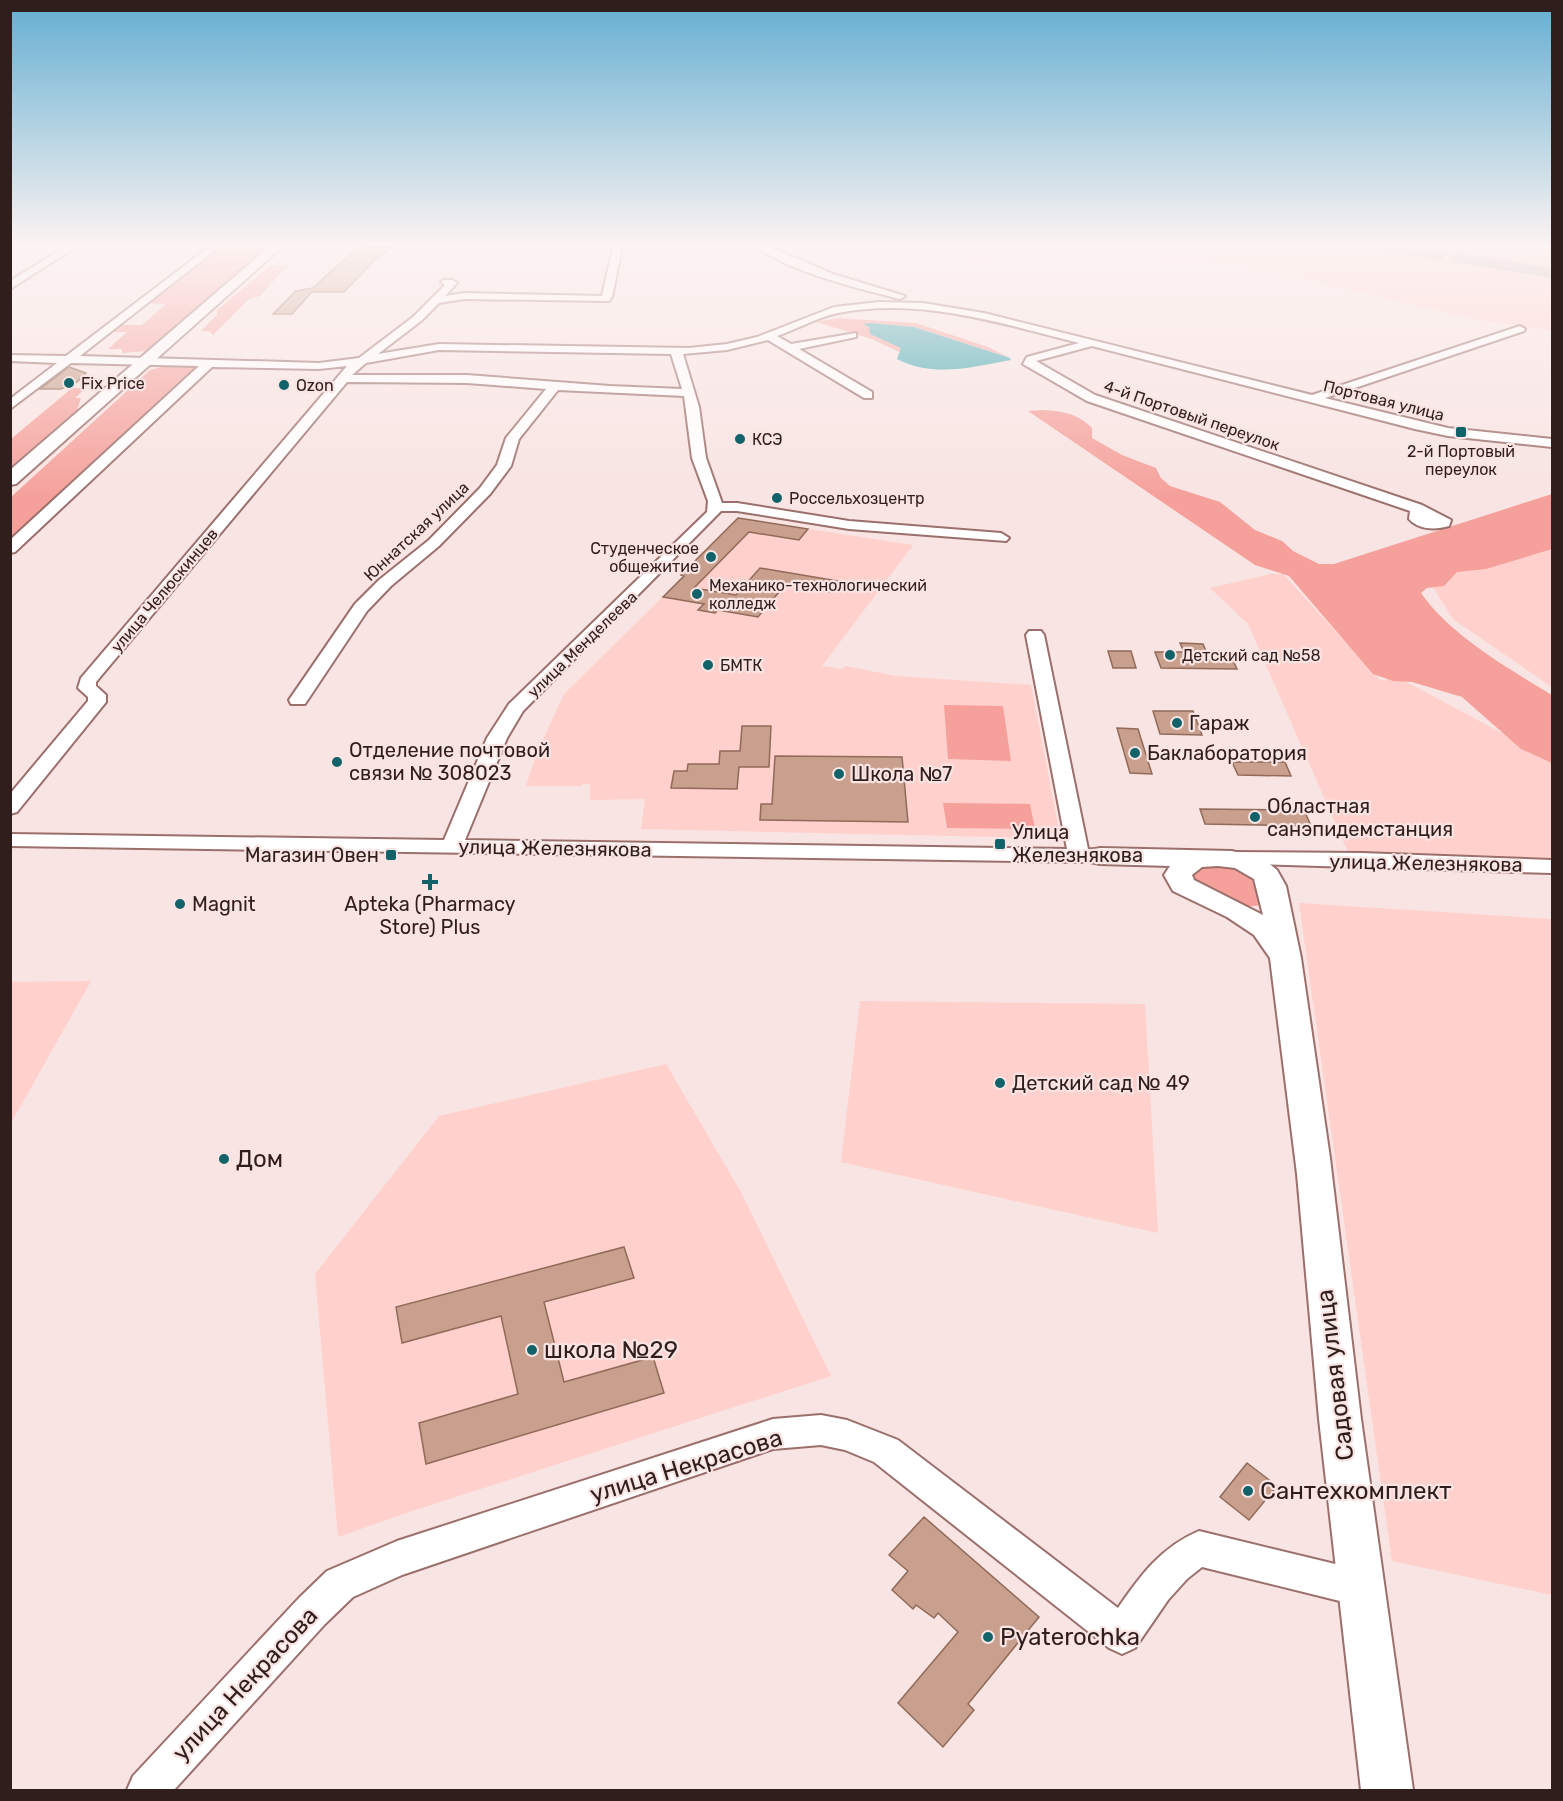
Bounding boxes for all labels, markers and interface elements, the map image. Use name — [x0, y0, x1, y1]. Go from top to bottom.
place label: Fix Price — [81, 374, 145, 393]
marker: Fix Price — [62, 376, 76, 390]
place label: Ozon — [296, 376, 334, 395]
street label: 4-й Портовый переулок — [1101, 376, 1283, 455]
street label: Портовая улица — [1321, 376, 1446, 425]
marker: Ozon — [277, 378, 291, 392]
marker: 2-й Портовый переулок — [1454, 425, 1468, 439]
place label: КСЭ — [752, 430, 783, 449]
marker: КСЭ — [733, 432, 747, 446]
place label: 2-й Портовый переулок — [1407, 442, 1515, 479]
street label: Юннатская улица — [360, 478, 473, 585]
place label: Россельхозцентр — [789, 489, 925, 508]
marker: Россельхозцентр — [770, 491, 784, 505]
street label: улица Челюскинцев — [107, 524, 222, 656]
place label: Студенческое общежитие — [590, 539, 699, 576]
marker: Студенческое общежитие — [704, 550, 718, 564]
place label: Механико-технологический колледж — [709, 576, 927, 613]
street label: улица Менделеева — [524, 587, 641, 702]
marker: Механико-технологический колледж — [690, 587, 704, 601]
place label: Детский сад №58 — [1182, 646, 1321, 665]
marker: Детский сад №58 — [1163, 648, 1177, 662]
place label: БМТК — [720, 656, 762, 675]
marker: БМТК — [701, 658, 715, 672]
place label: Гараж — [1189, 711, 1249, 735]
marker: Гараж — [1170, 716, 1184, 730]
place label: Отделение почтовой связи № 308023 — [349, 738, 550, 785]
place label: Баклаборатория — [1147, 741, 1307, 765]
marker: Баклаборатория — [1128, 746, 1142, 760]
marker: Отделение почтовой связи № 308023 — [330, 755, 344, 769]
place label: Школа №7 — [851, 762, 952, 786]
marker: Школа №7 — [832, 767, 846, 781]
place label: Областная санэпидемстанция — [1267, 794, 1453, 841]
marker: Областная санэпидемстанция — [1248, 810, 1262, 824]
place label: Улица Железнякова — [1012, 820, 1143, 867]
street label: улица Железнякова — [458, 834, 652, 862]
marker: Улица Железнякова — [993, 837, 1007, 851]
place label: Магазин Овен — [245, 843, 379, 867]
marker: Магазин Овен — [384, 848, 398, 862]
street label: улица Железнякова — [1329, 849, 1523, 877]
marker: Apteka (Pharmacy Store) Plus — [423, 875, 437, 889]
place label: Magnit — [192, 892, 256, 916]
place label: Apteka (Pharmacy Store) Plus — [344, 892, 516, 939]
marker: Magnit — [173, 897, 187, 911]
place label: Детский сад № 49 — [1012, 1071, 1190, 1095]
marker: Детский сад № 49 — [993, 1076, 1007, 1090]
place label: Дом — [236, 1145, 283, 1173]
marker: Дом — [217, 1152, 231, 1166]
street label: Садовая улица — [1311, 1288, 1359, 1462]
place label: школа №29 — [544, 1336, 678, 1364]
marker: школа №29 — [525, 1343, 539, 1357]
street label: улица Некрасова — [586, 1423, 786, 1509]
place label: Сантехкомплект — [1260, 1477, 1452, 1505]
marker: Сантехкомплект — [1241, 1484, 1255, 1498]
street label: улица Некрасова — [167, 1601, 323, 1767]
place label: Pyaterochka — [1000, 1623, 1140, 1651]
marker: Pyaterochka — [981, 1630, 995, 1644]

